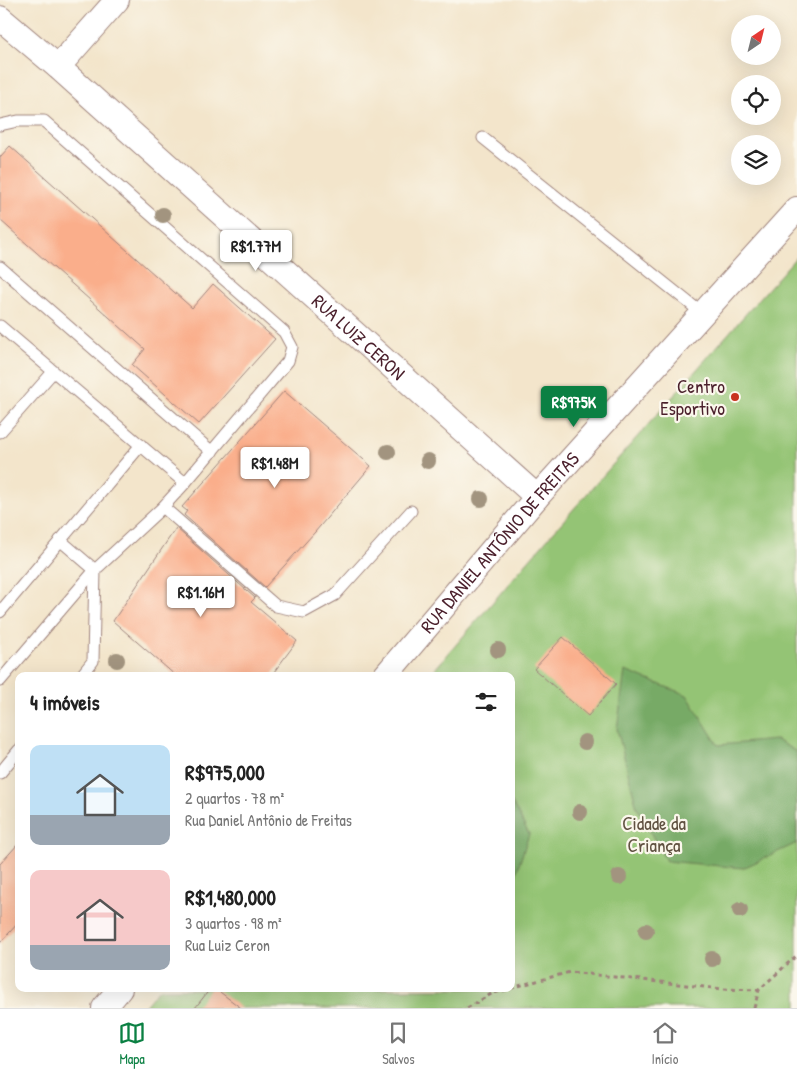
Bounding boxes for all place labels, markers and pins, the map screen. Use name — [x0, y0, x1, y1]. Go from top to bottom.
pin: R$1.77M — [210, 230, 302, 272]
place label: Centro Esportivo — [660, 373, 725, 421]
pin: R$975K — [533, 386, 615, 428]
marker: Centro Esportivo — [729, 391, 741, 403]
pin: R$1.48M — [229, 446, 321, 489]
pin: R$1.16M — [155, 576, 247, 618]

